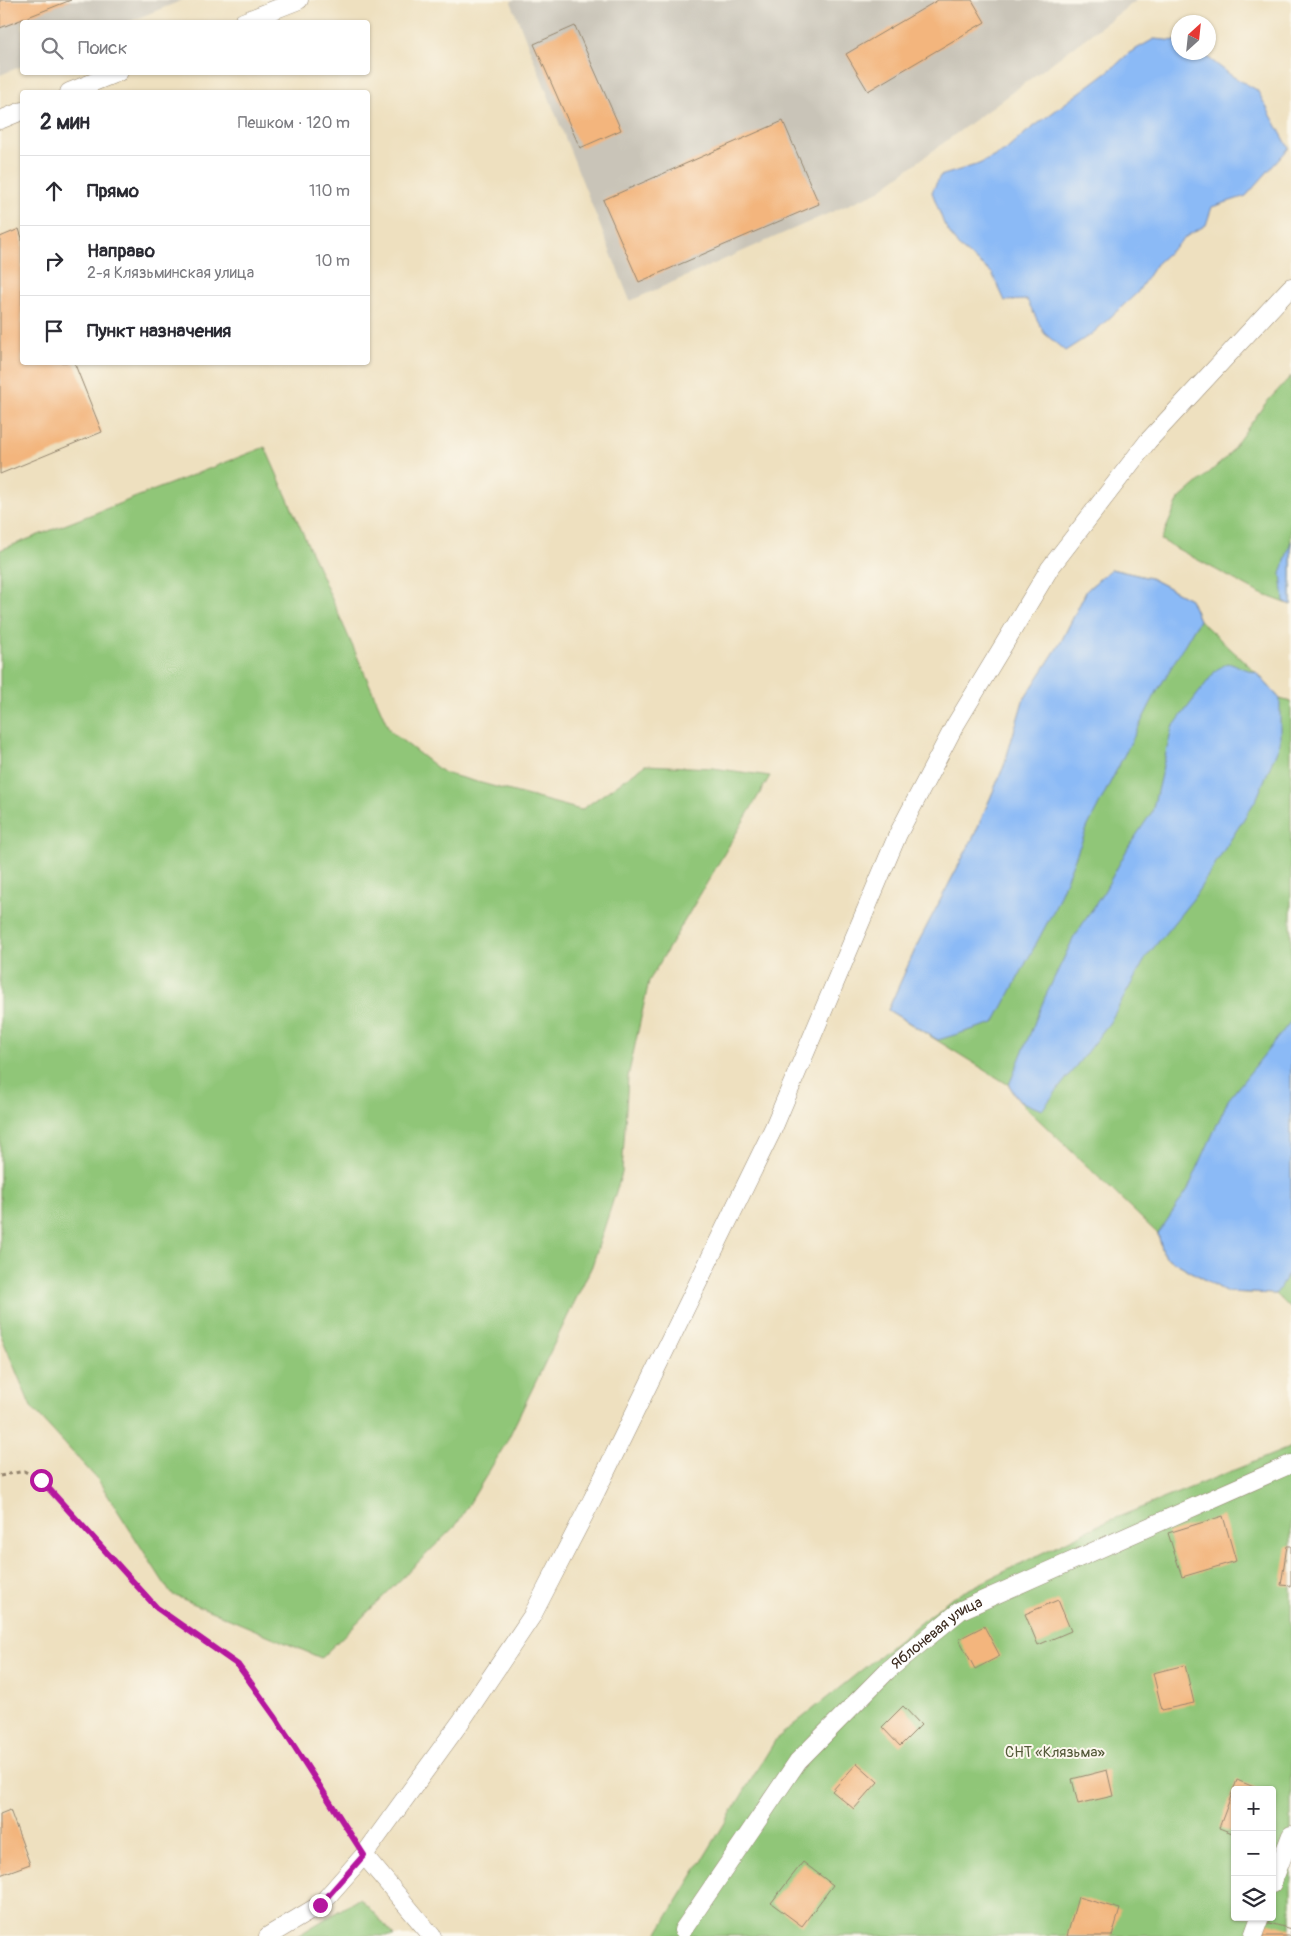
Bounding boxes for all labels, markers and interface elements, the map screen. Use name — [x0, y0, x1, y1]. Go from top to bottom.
north arrow — [1171, 15, 1216, 60]
search box — [20, 20, 370, 75]
icon: search — [38, 34, 66, 62]
text: Поиск — [78, 36, 128, 60]
text: 2 мин — [40, 109, 90, 136]
text: Пешком · 120 m — [238, 113, 350, 133]
icon: ahead — [40, 177, 68, 205]
text: Прямо — [87, 179, 139, 203]
text: 110 m — [309, 181, 350, 201]
text: Направо — [87, 239, 155, 263]
icon: right — [40, 247, 68, 275]
text: 10 m — [315, 251, 350, 271]
text: 2-я Клязьминская улица — [87, 263, 254, 283]
icon: arrive — [40, 317, 68, 345]
text: Пункт назначения — [87, 319, 231, 343]
route start — [30, 1469, 53, 1492]
street label: Яблоневая улица — [887, 1593, 985, 1674]
park label: СНТ «Клязьма» — [1005, 1743, 1105, 1762]
map controls — [1231, 1786, 1276, 1921]
button: + — [1231, 1786, 1276, 1831]
button: − — [1231, 1831, 1276, 1876]
button: layers — [1231, 1876, 1276, 1921]
route end — [309, 1894, 332, 1917]

